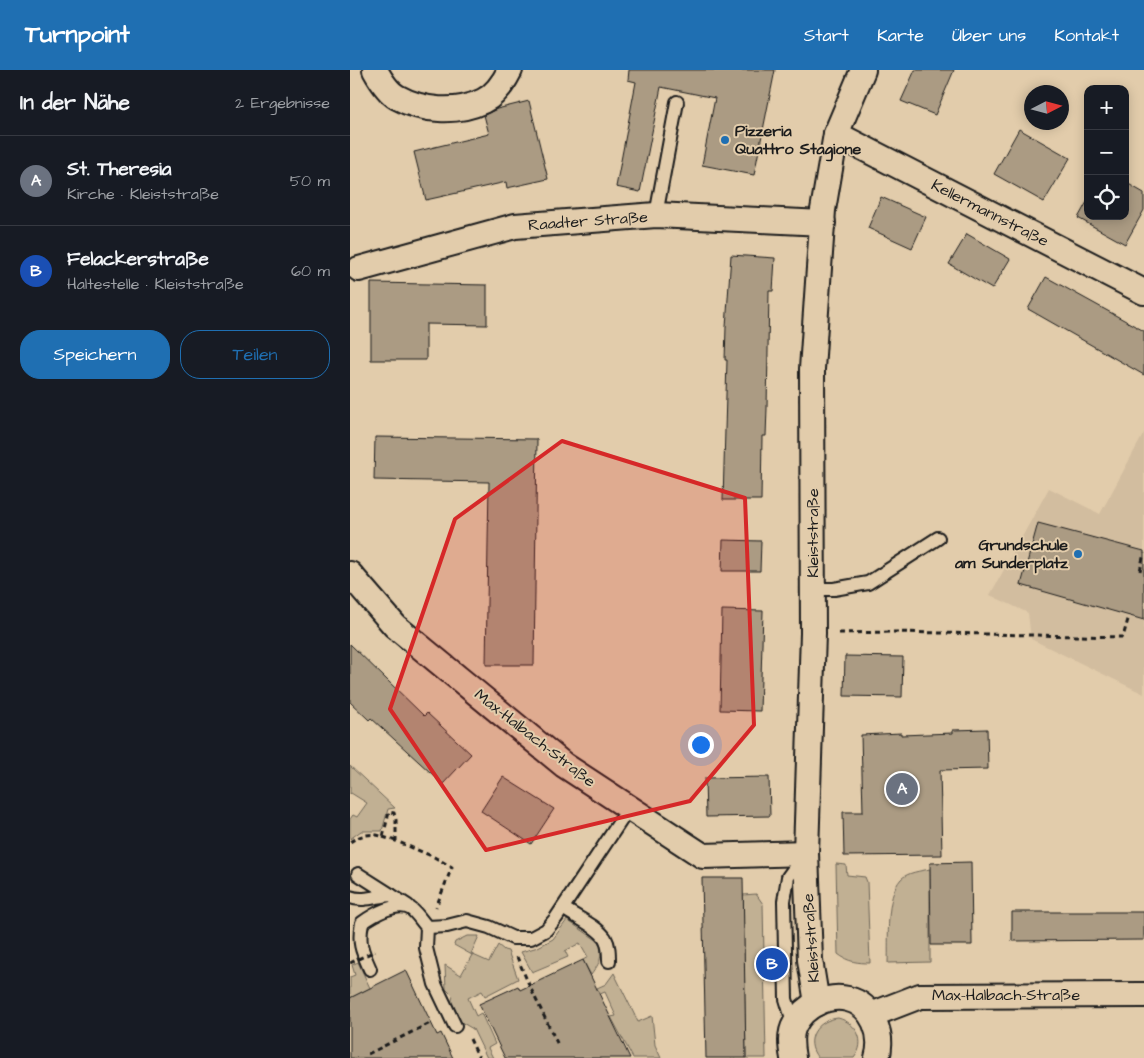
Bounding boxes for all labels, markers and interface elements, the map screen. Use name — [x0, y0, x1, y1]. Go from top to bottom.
text: Turnpoint — [25, 18, 130, 52]
text: Start — [804, 23, 849, 48]
text: Karte — [877, 23, 924, 48]
text: Über uns — [952, 23, 1026, 48]
text: Kontakt — [1054, 23, 1119, 48]
north arrow — [1024, 85, 1069, 130]
map controls — [1084, 85, 1129, 220]
button: + — [1084, 85, 1129, 130]
text: In der Nähe — [20, 88, 130, 117]
text: 2 Ergebnisse — [235, 92, 330, 114]
place label: Pizzeria Quattro Stagione — [735, 120, 861, 162]
button: − — [1084, 130, 1129, 175]
marker: Pizzeria Quattro Stagione — [719, 134, 731, 146]
text: St. Theresia — [67, 156, 172, 183]
text: A — [31, 170, 41, 192]
text: 50 m — [290, 170, 330, 192]
street label: Kellermannstraße — [928, 174, 1053, 252]
button: locate — [1084, 175, 1129, 220]
text: Kirche · Kleiststraße — [67, 183, 219, 205]
street label: Raadter Straße — [527, 206, 649, 236]
text: Felackerstraße — [67, 246, 209, 273]
text: B — [30, 260, 42, 282]
text: 60 m — [291, 260, 330, 282]
text: Haltestelle · Kleiststraße — [67, 273, 244, 295]
button: Speichern — [20, 330, 170, 379]
button: Teilen — [180, 330, 330, 379]
street label: Kleiststraße — [802, 488, 824, 578]
place label: Grundschule am Sunderplatz — [954, 534, 1069, 574]
marker: Grundschule am Sunderplatz — [1072, 548, 1084, 560]
street label: Max-Halbach-Straße — [470, 684, 600, 792]
your location — [688, 732, 714, 758]
pin: A — [886, 770, 918, 808]
street label: Kleiststraße — [797, 892, 825, 983]
pin: B — [756, 945, 788, 983]
street label: Max-Halbach-Straße — [932, 984, 1080, 1006]

